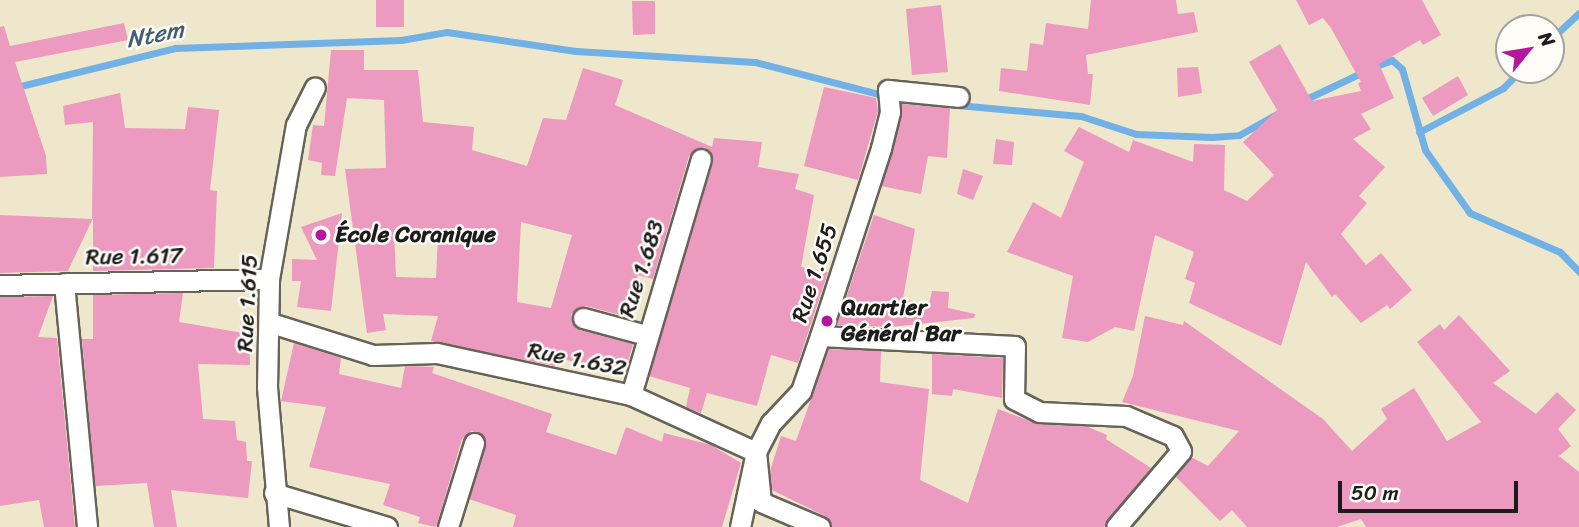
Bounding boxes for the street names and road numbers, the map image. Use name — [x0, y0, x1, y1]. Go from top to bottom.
street label: Rue 1.683 — [613, 217, 671, 321]
street label: Rue 1.655 — [786, 220, 844, 326]
street label: Rue 1.617 — [85, 242, 183, 272]
street label: Rue 1.615 — [232, 253, 264, 353]
street label: Rue 1.632 — [525, 337, 629, 383]

